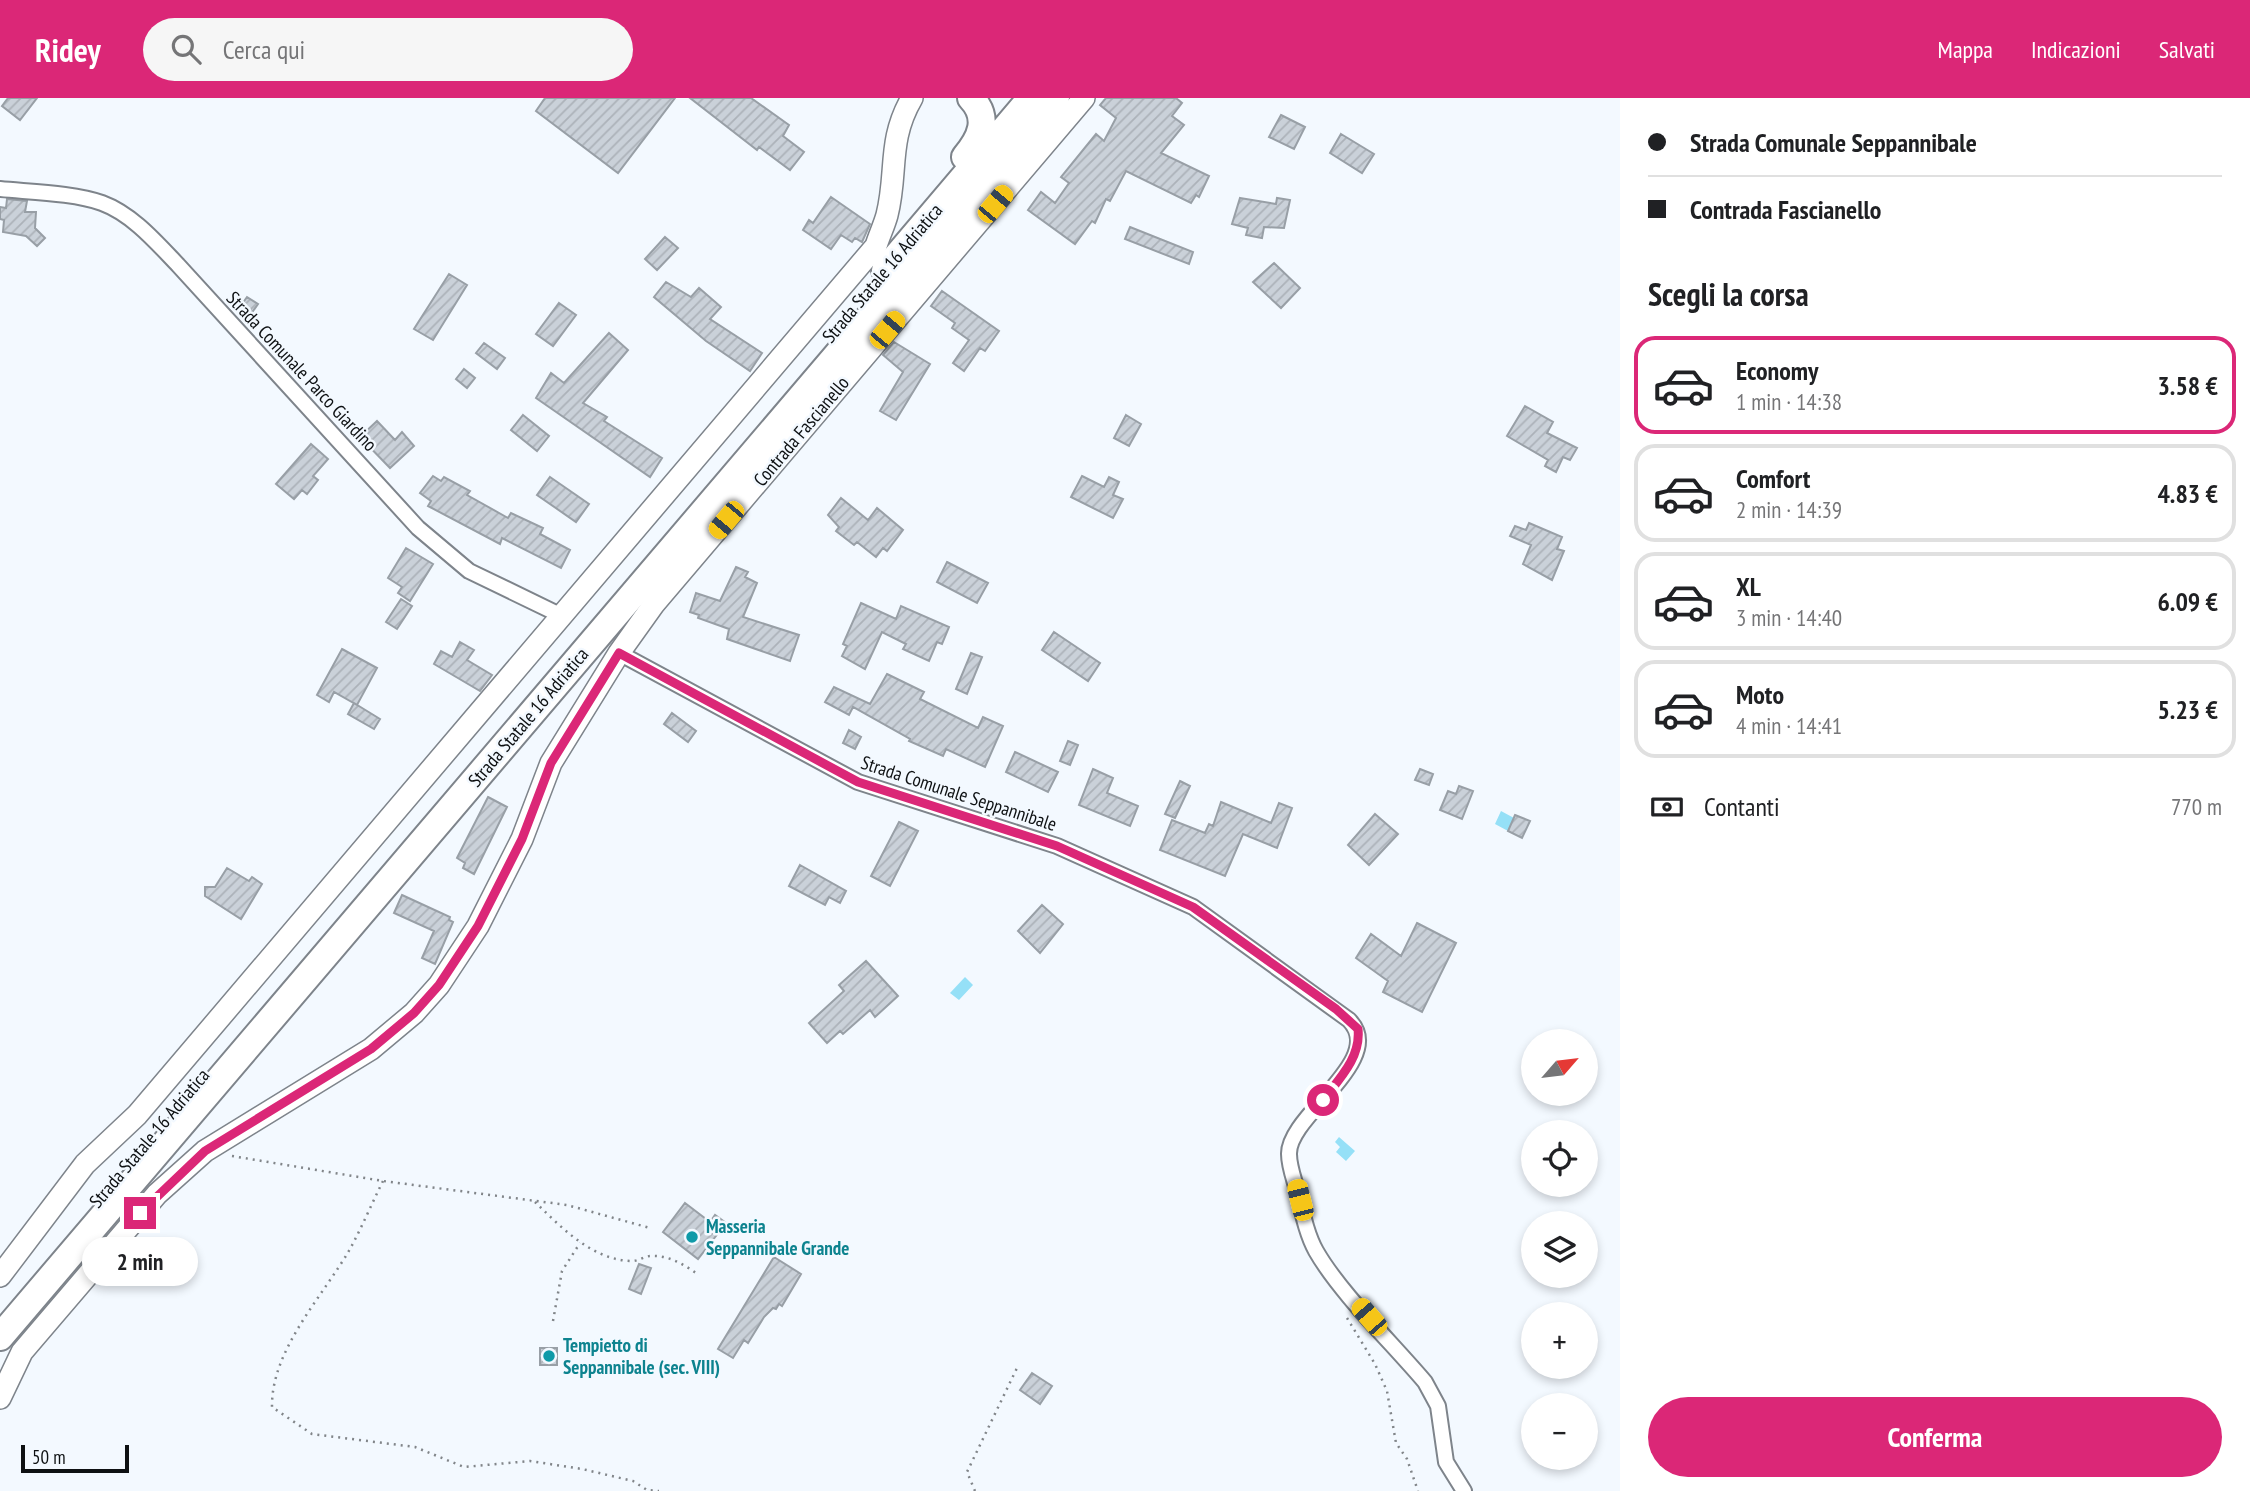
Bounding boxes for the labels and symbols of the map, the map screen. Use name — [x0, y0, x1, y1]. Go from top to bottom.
car — [974, 181, 1017, 227]
street label: Strada Statale 16 Adriatica — [817, 198, 947, 348]
street label: Strada Comunale Parco Giardino — [222, 286, 382, 456]
car — [866, 307, 909, 353]
street label: Contrada Fascianello — [748, 371, 854, 491]
car — [705, 497, 748, 543]
street label: Strada Statale 16 Adriatica — [463, 642, 593, 792]
street label: Strada Comunale Seppannibale — [858, 750, 1060, 836]
north arrow — [1521, 1029, 1598, 1106]
street label: Strada Statale 16 Adriatica — [84, 1063, 214, 1213]
route start — [1307, 1084, 1339, 1116]
car — [1285, 1177, 1316, 1223]
route end — [124, 1197, 156, 1229]
place label: Masseria Seppannibale Grande — [706, 1214, 849, 1260]
marker: Masseria Seppannibale Grande — [684, 1229, 700, 1245]
callout: 2 min — [82, 1238, 198, 1286]
car — [1348, 1294, 1391, 1340]
place label: Tempietto di Seppannibale (sec. VIII) — [563, 1333, 720, 1379]
marker: Tempietto di Seppannibale (sec. VIII) — [541, 1348, 557, 1364]
scale bar — [21, 1442, 130, 1474]

